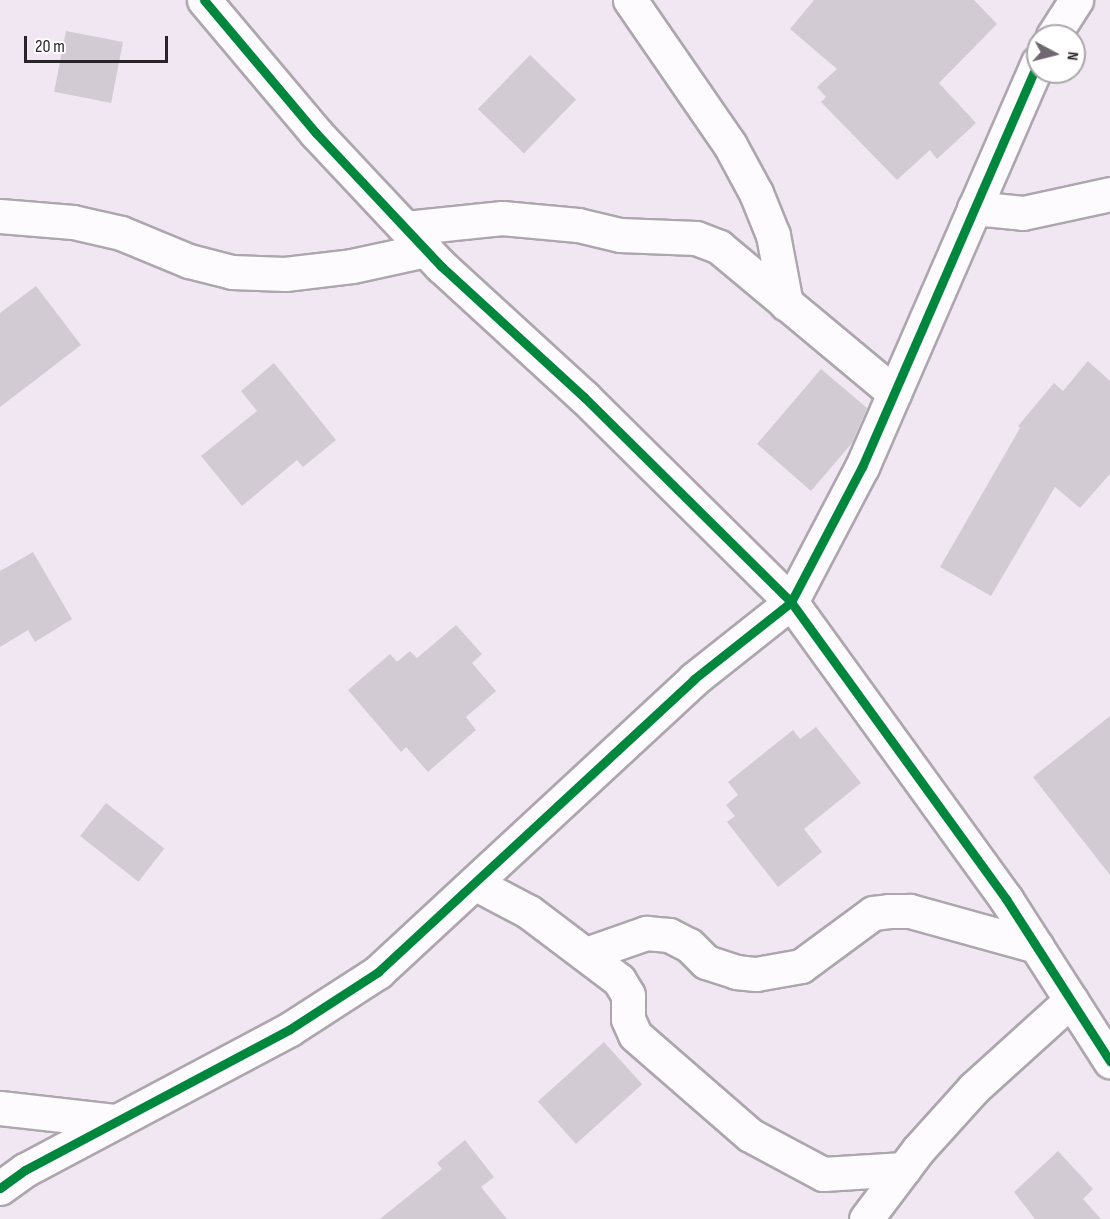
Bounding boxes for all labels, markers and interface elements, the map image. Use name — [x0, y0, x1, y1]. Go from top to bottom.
scale bar — [27, 24, 171, 62]
north arrow — [1026, 24, 1086, 84]
text: 20 m — [35, 36, 65, 57]
text: N — [1062, 51, 1082, 61]

